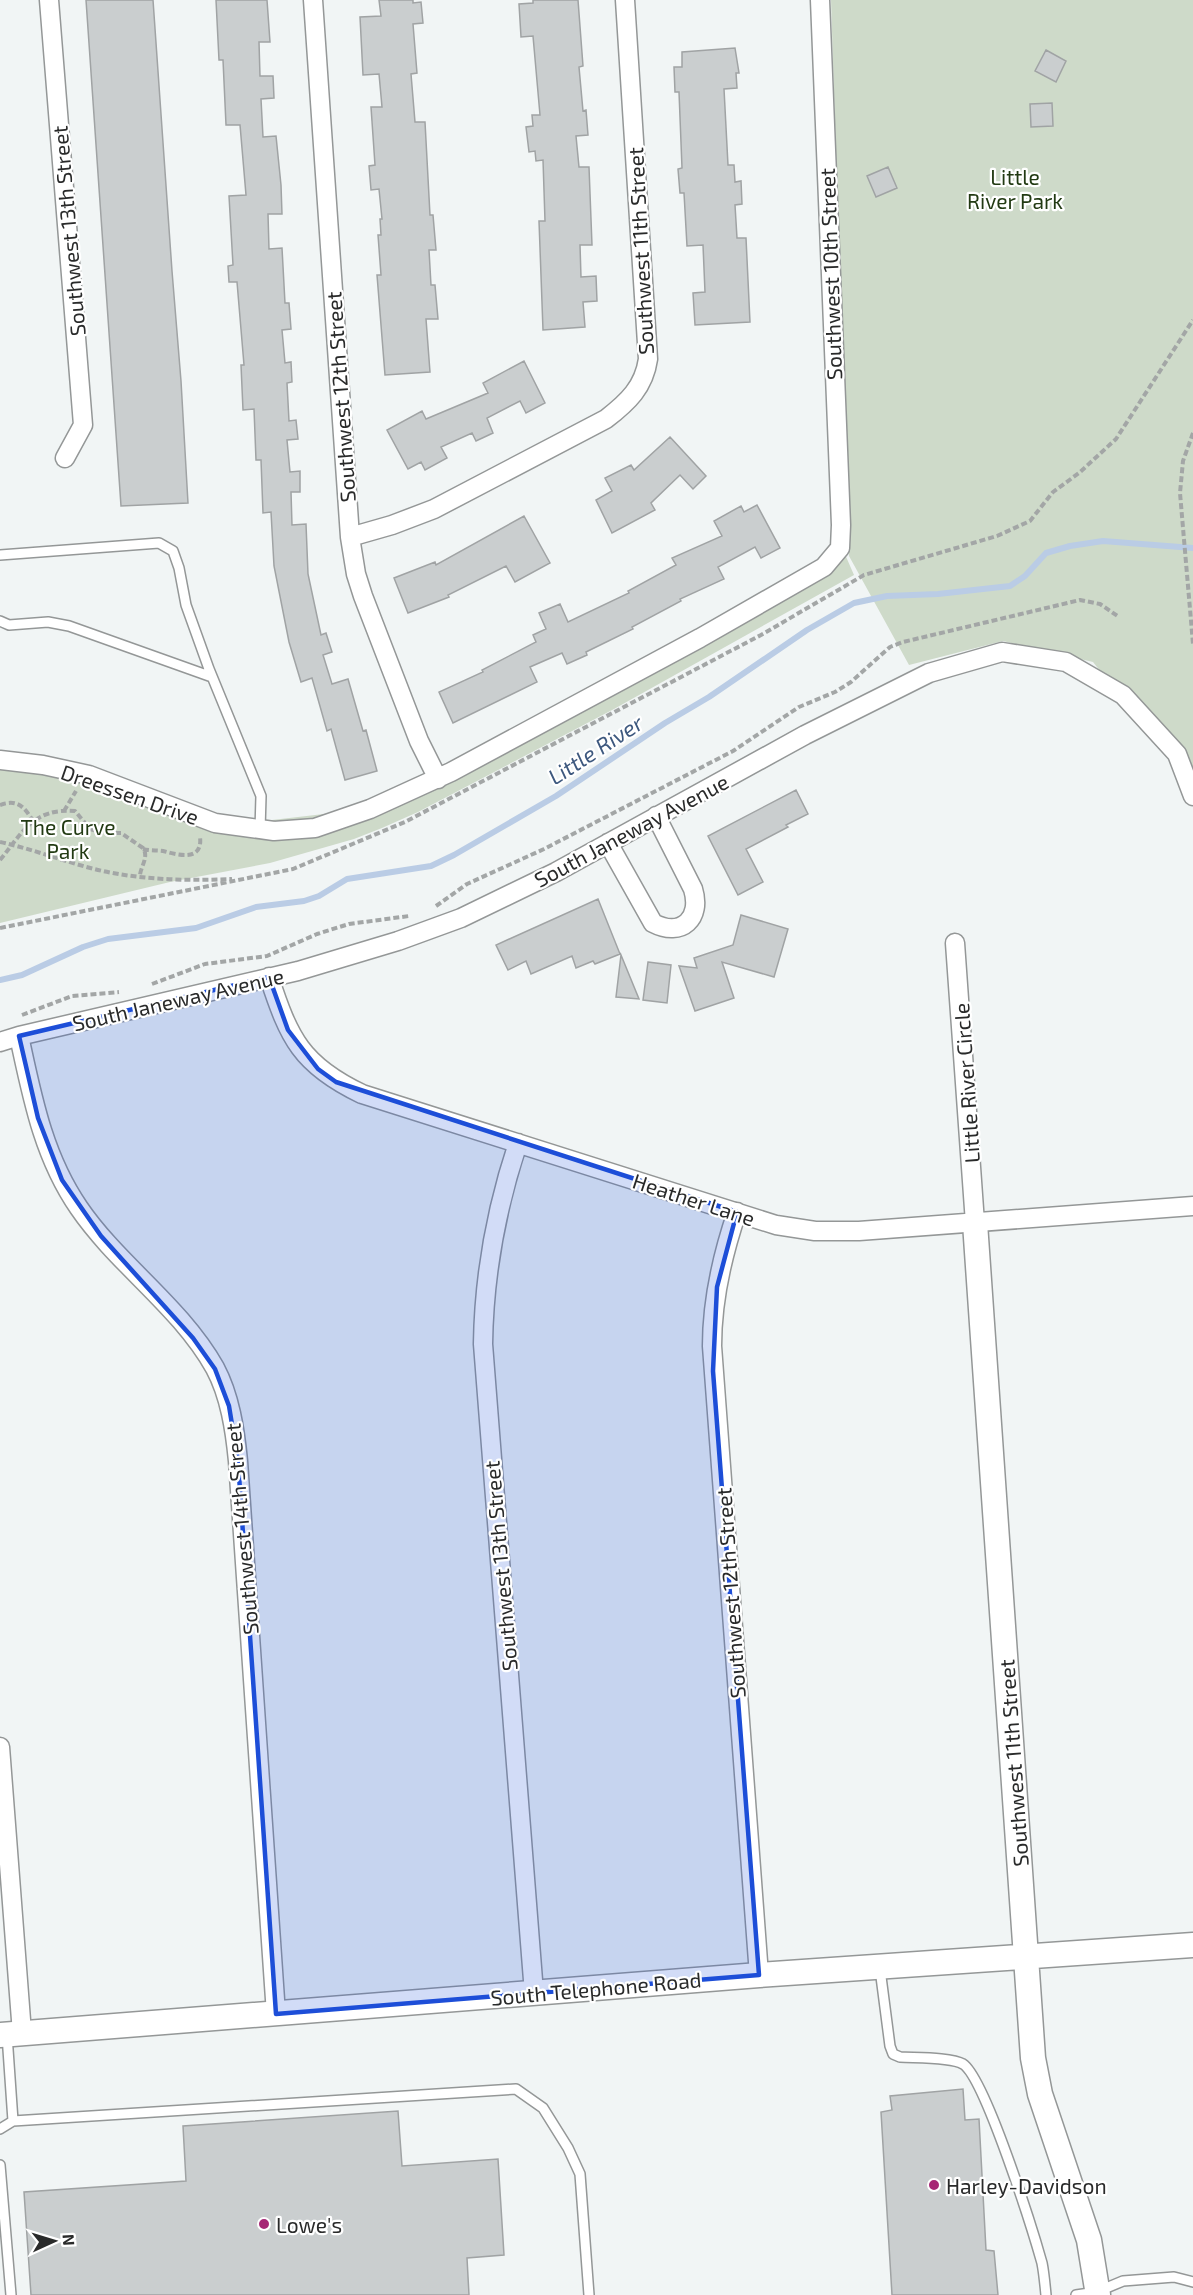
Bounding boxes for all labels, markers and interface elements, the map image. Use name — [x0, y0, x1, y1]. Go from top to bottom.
street label: Southwest 13th Street — [46, 125, 90, 337]
street label: Southwest 11th Street — [622, 147, 658, 355]
park label: Little River Park — [967, 164, 1063, 213]
street label: Southwest 10th Street — [814, 168, 846, 380]
street label: Southwest 12th Street — [320, 291, 360, 503]
water label: Little River — [543, 708, 648, 789]
street label: Dreessen Drive — [58, 759, 202, 829]
street label: South Janeway Avenue — [530, 768, 732, 892]
park label: The Curve Park — [20, 814, 116, 863]
street label: South Janeway Avenue — [70, 962, 286, 1036]
street label: Little River Circle — [948, 1002, 984, 1164]
street label: Heather Lane — [630, 1168, 758, 1230]
street label: Southwest 14th Street — [219, 1422, 263, 1636]
street label: Southwest 13th Street — [478, 1460, 522, 1672]
street label: Southwest 12th Street — [710, 1487, 750, 1699]
street label: Southwest 11th Street — [993, 1659, 1033, 1867]
street label: South Telephone Road — [490, 1966, 702, 2010]
place label: Harley-Davidson — [946, 2173, 1107, 2198]
marker: Harley-Davidson — [927, 2178, 941, 2192]
north arrow — [24, 2211, 84, 2271]
place label: Lowe's — [276, 2212, 342, 2237]
marker: Lowe's — [257, 2217, 271, 2231]
text: N — [60, 2233, 79, 2246]

